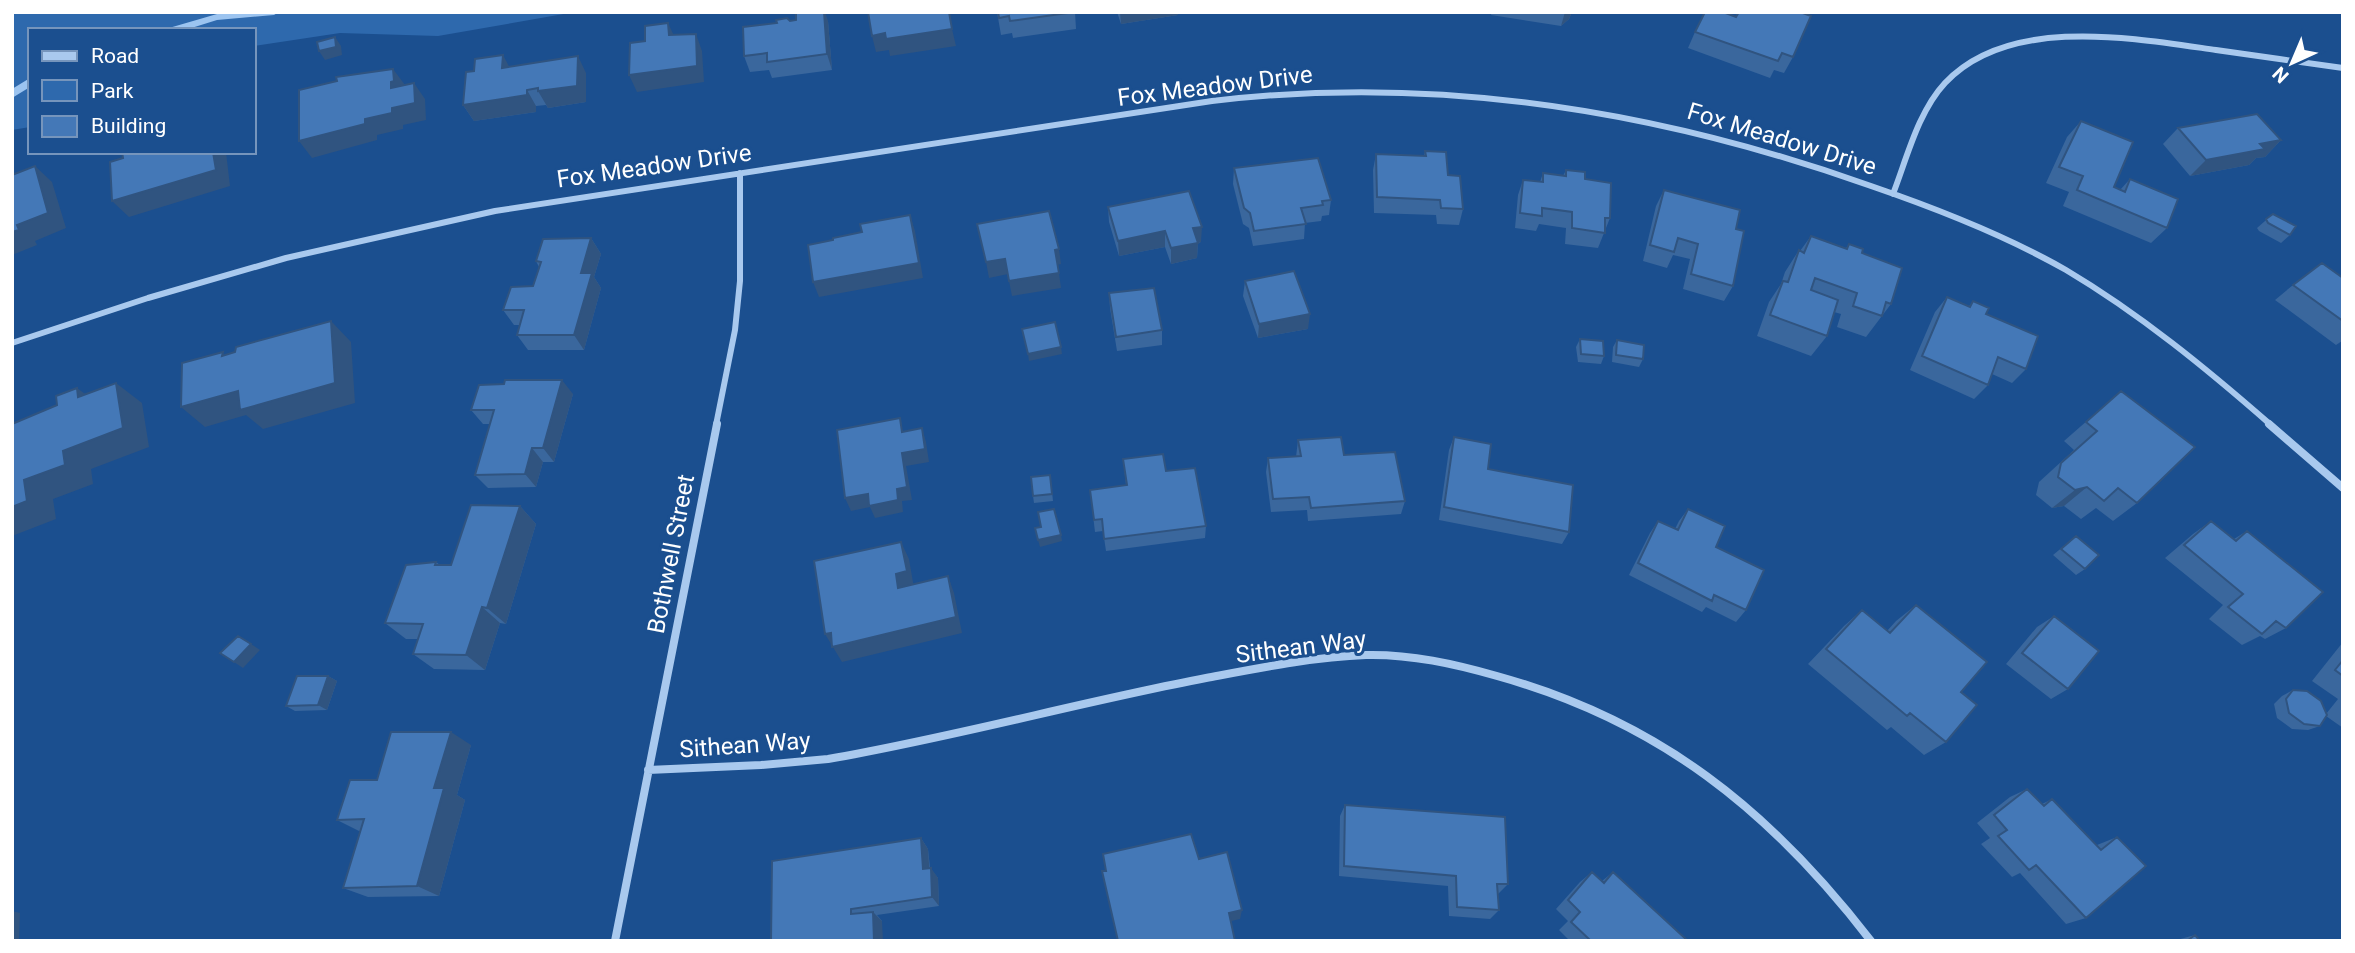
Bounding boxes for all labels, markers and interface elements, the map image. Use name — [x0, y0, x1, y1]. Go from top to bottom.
legend — [28, 28, 256, 154]
north arrow — [2257, 28, 2327, 98]
text: Road — [91, 44, 139, 68]
street label: Fox Meadow Drive — [1116, 60, 1314, 112]
text: N — [2268, 62, 2293, 88]
text: Park — [91, 79, 134, 103]
street label: Fox Meadow Drive — [1684, 97, 1880, 181]
text: Building — [91, 114, 166, 138]
street label: Fox Meadow Drive — [555, 138, 753, 194]
street label: Bothwell Street — [642, 472, 700, 636]
street label: Sithean Way — [1234, 625, 1368, 669]
street label: Sithean Way — [679, 726, 812, 764]

